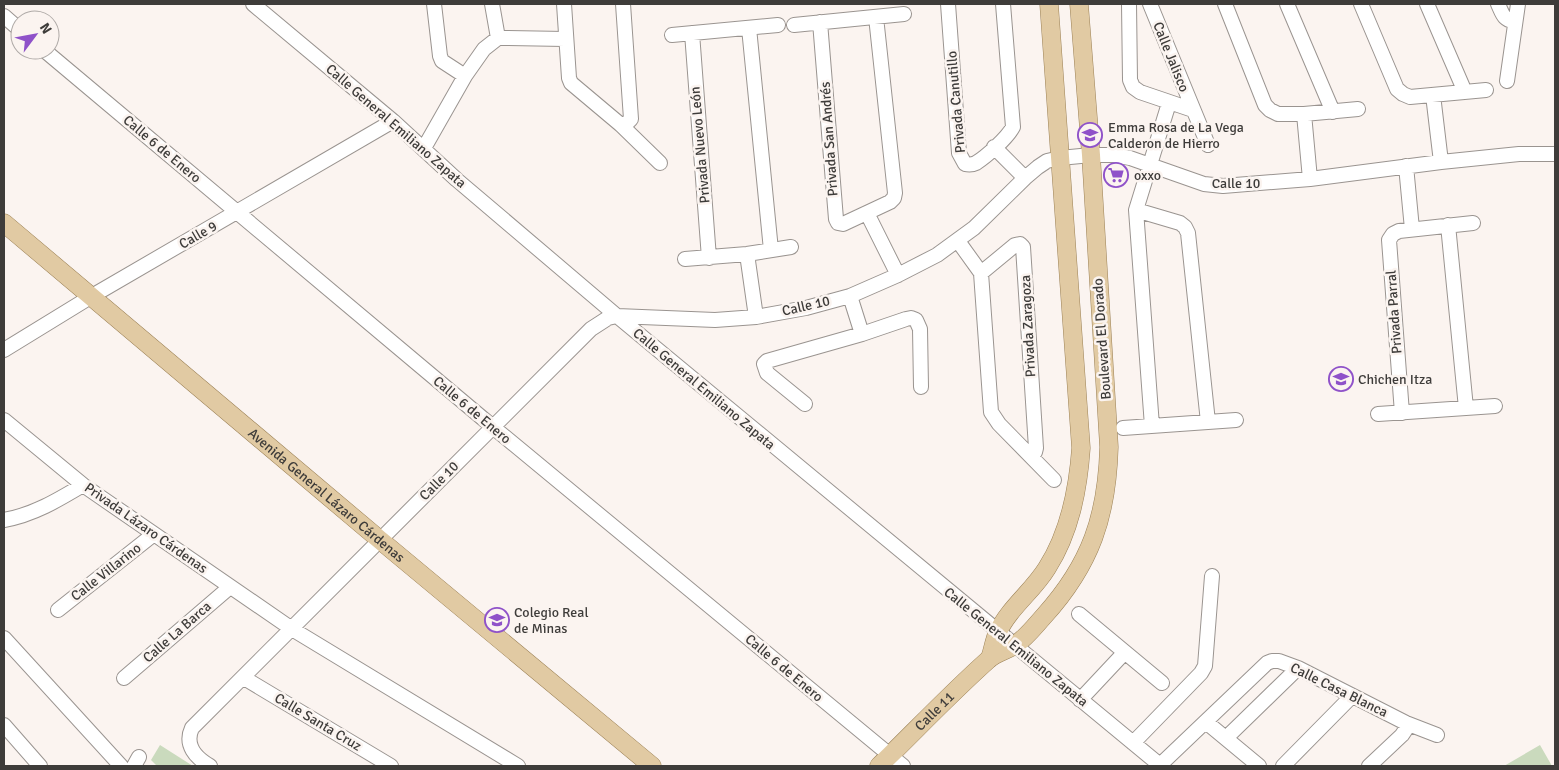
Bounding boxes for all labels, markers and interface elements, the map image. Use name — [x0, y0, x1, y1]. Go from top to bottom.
north arrow — [10, 10, 60, 60]
street label: Calle Jalisco — [1149, 19, 1193, 95]
text: N — [36, 20, 55, 37]
street label: Privada Canutillo — [943, 50, 969, 154]
street label: Calle General Emiliano Zapata — [322, 60, 470, 192]
street label: Privada San Andrés — [817, 81, 841, 197]
street label: Privada Nuevo León — [686, 86, 714, 204]
street label: Calle 6 de Enero — [120, 112, 204, 186]
place label: Emma Rosa de La Vega Calderon de Hierro — [1108, 119, 1244, 152]
school or university icon: Emma Rosa de La Vega Calderon de Hierro — [1077, 122, 1103, 148]
supermarket icon: oxxo — [1103, 162, 1129, 188]
place label: oxxo — [1134, 167, 1161, 184]
street label: Calle 10 — [1212, 175, 1260, 192]
street label: Calle 9 — [176, 217, 220, 253]
street label: Privada Parral — [1383, 270, 1405, 354]
street label: Privada Zaragoza — [1017, 274, 1039, 378]
street label: Boulevard El Dorado — [1089, 278, 1115, 400]
street label: Calle 10 — [780, 292, 832, 320]
street label: Calle General Emiliano Zapata — [629, 325, 779, 453]
school or university icon: Chichen Itza — [1328, 366, 1354, 392]
place label: Chichen Itza — [1358, 371, 1432, 388]
street label: Calle 6 de Enero — [430, 373, 514, 447]
street label: Avenida General Lázaro Cárdenas — [245, 424, 408, 566]
street label: Calle 10 — [416, 458, 462, 504]
street label: Privada Lázaro Cárdenas — [81, 479, 211, 577]
street label: Calle Villarino — [67, 539, 145, 605]
street label: Calle General Emiliano Zapata — [941, 584, 1091, 710]
street label: Calle La Barca — [139, 598, 215, 666]
place label: Colegio Real de Minas — [514, 604, 589, 637]
school or university icon: Colegio Real de Minas — [484, 607, 510, 633]
street label: Calle 6 de Enero — [742, 631, 826, 705]
street label: Calle Casa Blanca — [1288, 659, 1390, 721]
street label: Calle 11 — [911, 688, 958, 734]
street label: Calle Santa Cruz — [271, 689, 365, 755]

